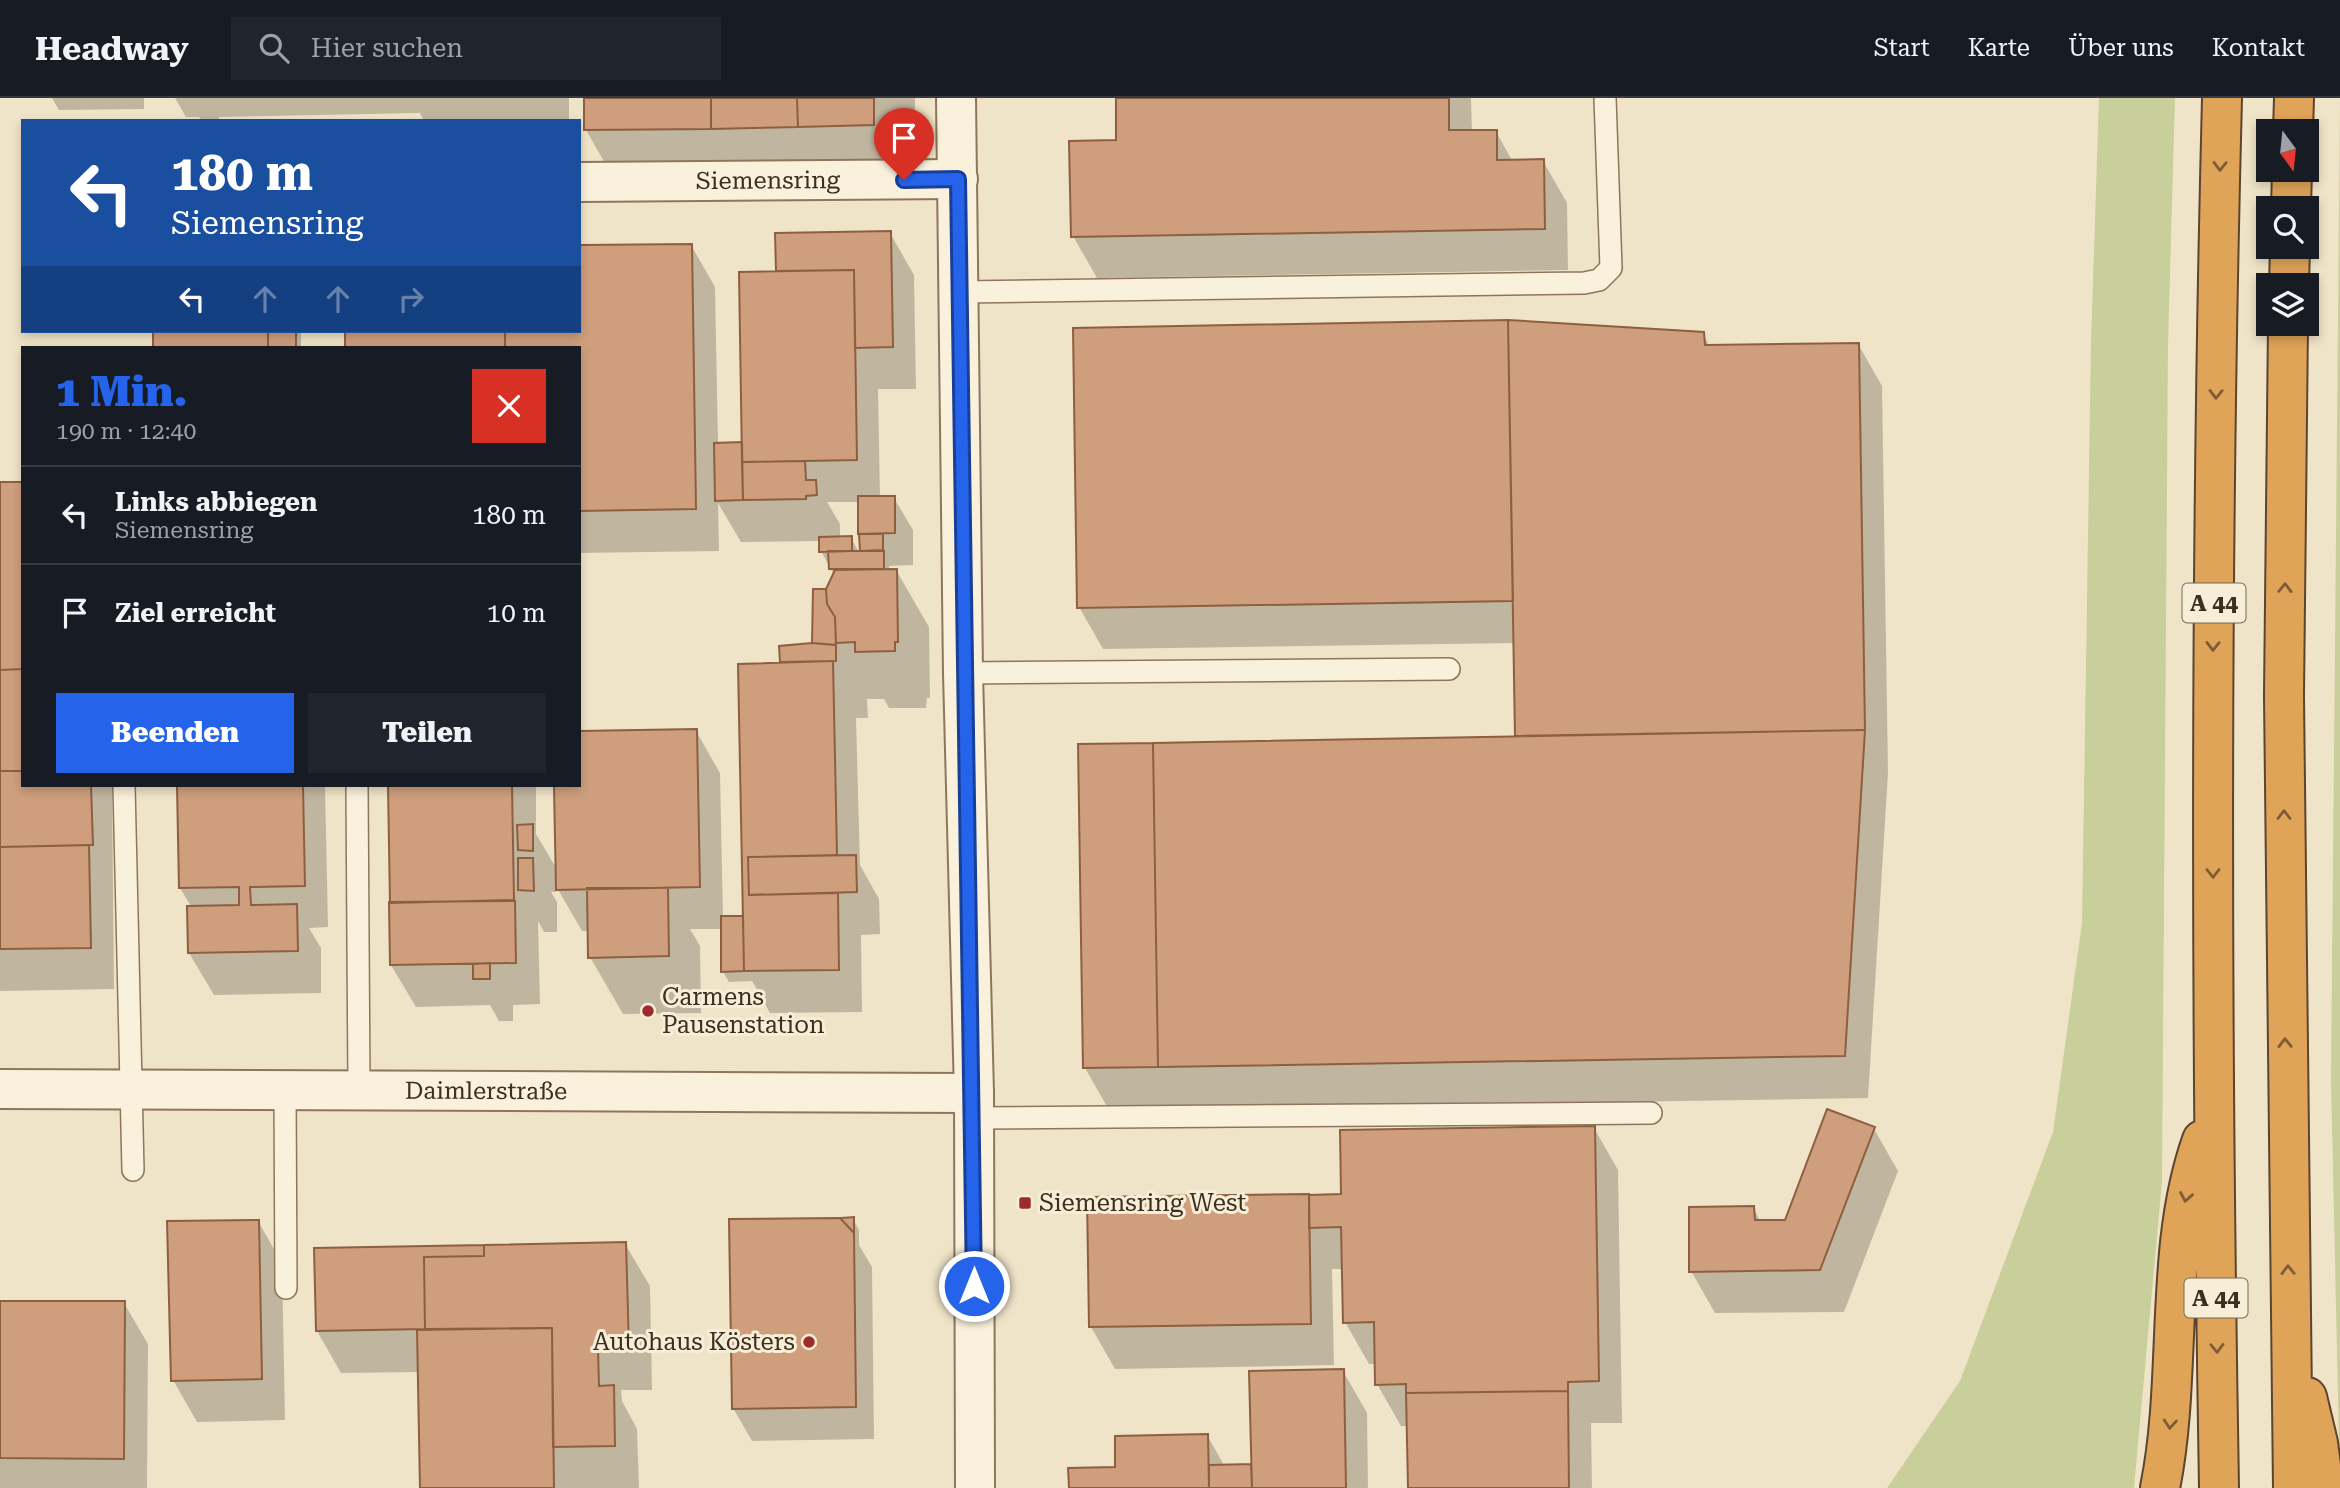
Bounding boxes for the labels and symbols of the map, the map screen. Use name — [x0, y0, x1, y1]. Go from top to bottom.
pin — [874, 108, 934, 180]
north arrow — [2256, 119, 2319, 182]
one-way arrow — [2212, 161, 2228, 172]
street label: Siemensring — [696, 166, 841, 195]
one-way arrow — [2208, 389, 2224, 399]
one-way arrow — [2277, 582, 2293, 592]
road number: A 44 — [2182, 583, 2246, 622]
one-way arrow — [2205, 641, 2221, 651]
one-way arrow — [2276, 809, 2292, 820]
one-way arrow — [2205, 868, 2221, 879]
place label: Carmens Pausenstation — [662, 983, 824, 1039]
marker: Carmens Pausenstation — [640, 1003, 656, 1019]
one-way arrow — [2277, 1037, 2293, 1047]
street label: Daimlerstraße — [405, 1077, 567, 1105]
place label: Siemensring West — [1039, 1189, 1246, 1217]
one-way arrow — [2179, 1191, 2194, 1203]
marker: Siemensring West — [1017, 1195, 1033, 1211]
position arrow — [937, 1249, 1011, 1323]
one-way arrow — [2281, 1264, 2296, 1275]
road number: A 44 — [2184, 1278, 2248, 1317]
place label: Autohaus Kösters — [593, 1328, 795, 1356]
marker: Autohaus Kösters — [801, 1334, 817, 1350]
one-way arrow — [2209, 1343, 2224, 1354]
one-way arrow — [2163, 1419, 2178, 1430]

